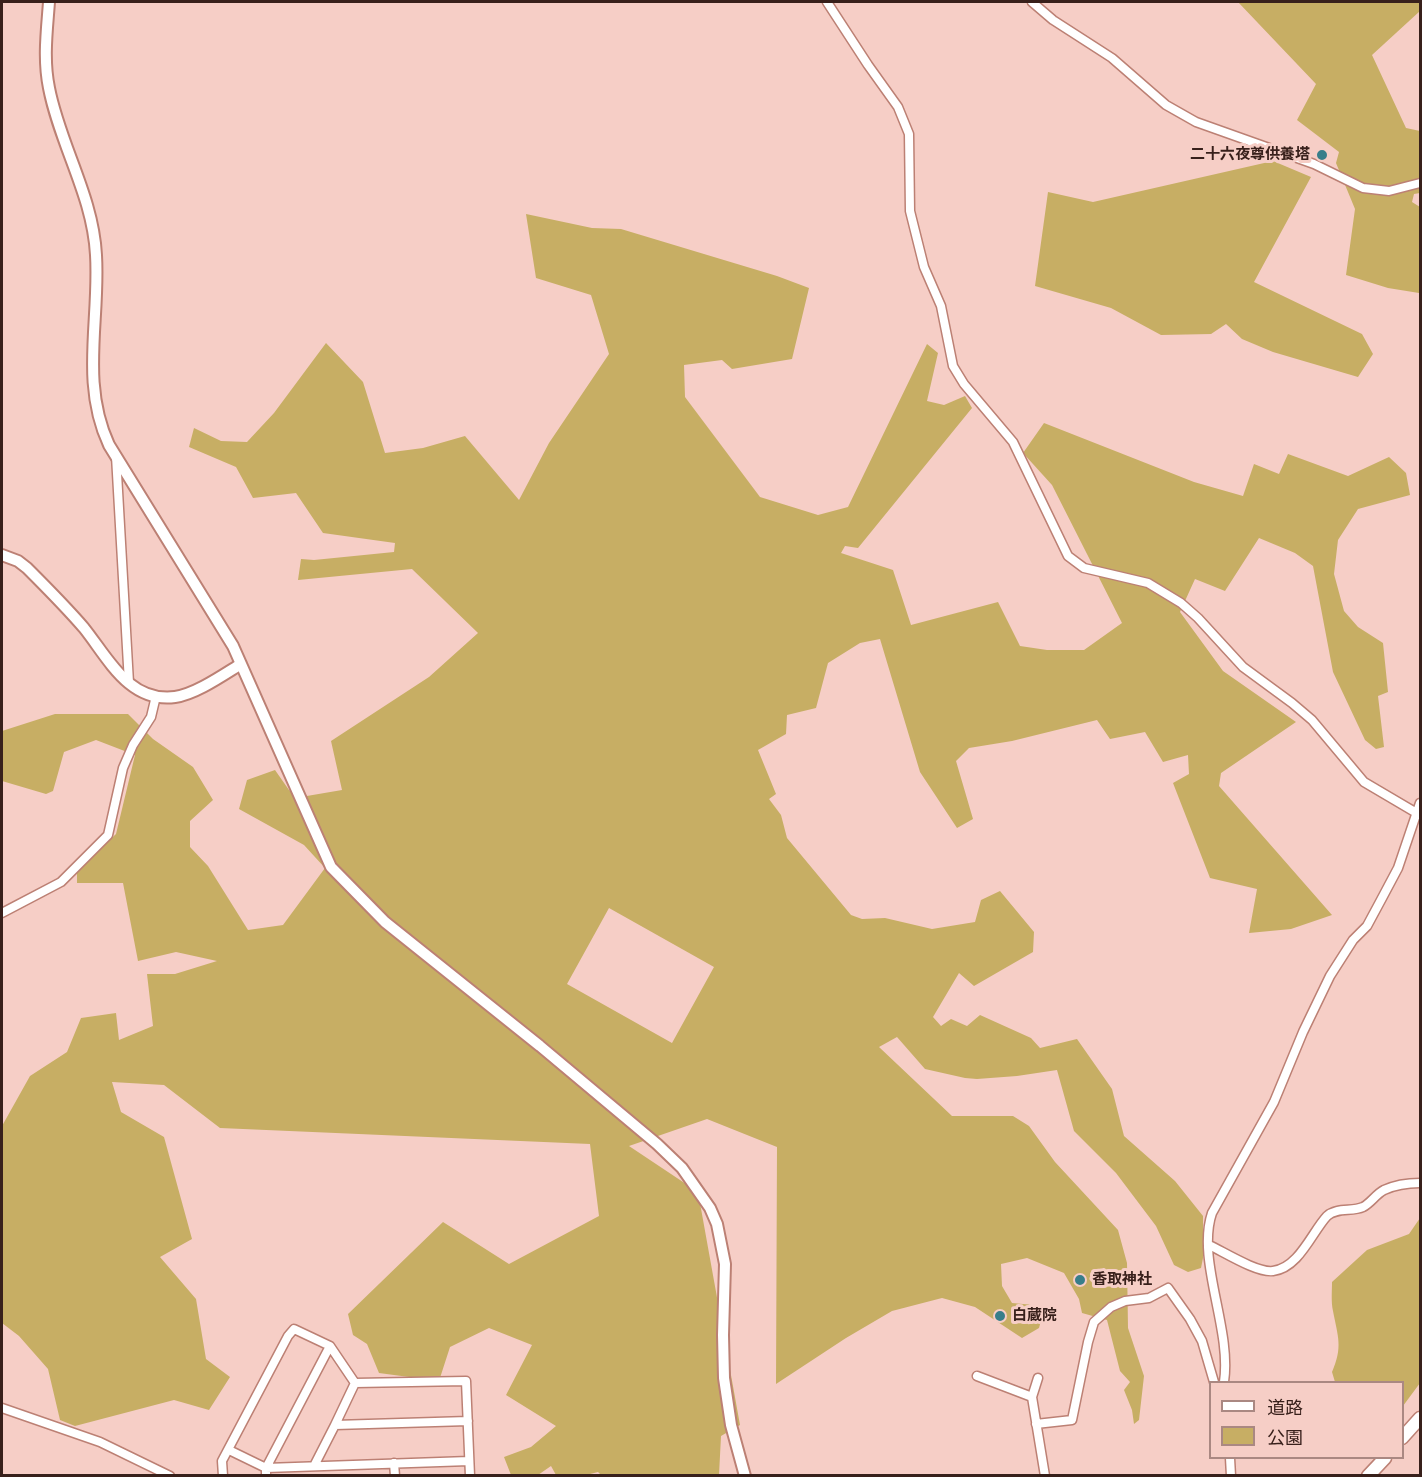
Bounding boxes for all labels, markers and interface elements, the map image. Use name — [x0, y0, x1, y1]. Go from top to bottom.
place label: 二十六夜尊供養塔 — [1190, 146, 1310, 164]
marker: 二十六夜尊供養塔 — [1315, 148, 1329, 162]
place label: 香取神社 — [1092, 1271, 1152, 1289]
marker: 香取神社 — [1073, 1273, 1087, 1287]
place label: 白蔵院 — [1012, 1307, 1057, 1325]
marker: 白蔵院 — [993, 1309, 1007, 1323]
legend — [1209, 1381, 1404, 1459]
text: 道路 — [1267, 1397, 1303, 1418]
text: 公園 — [1267, 1427, 1303, 1448]

